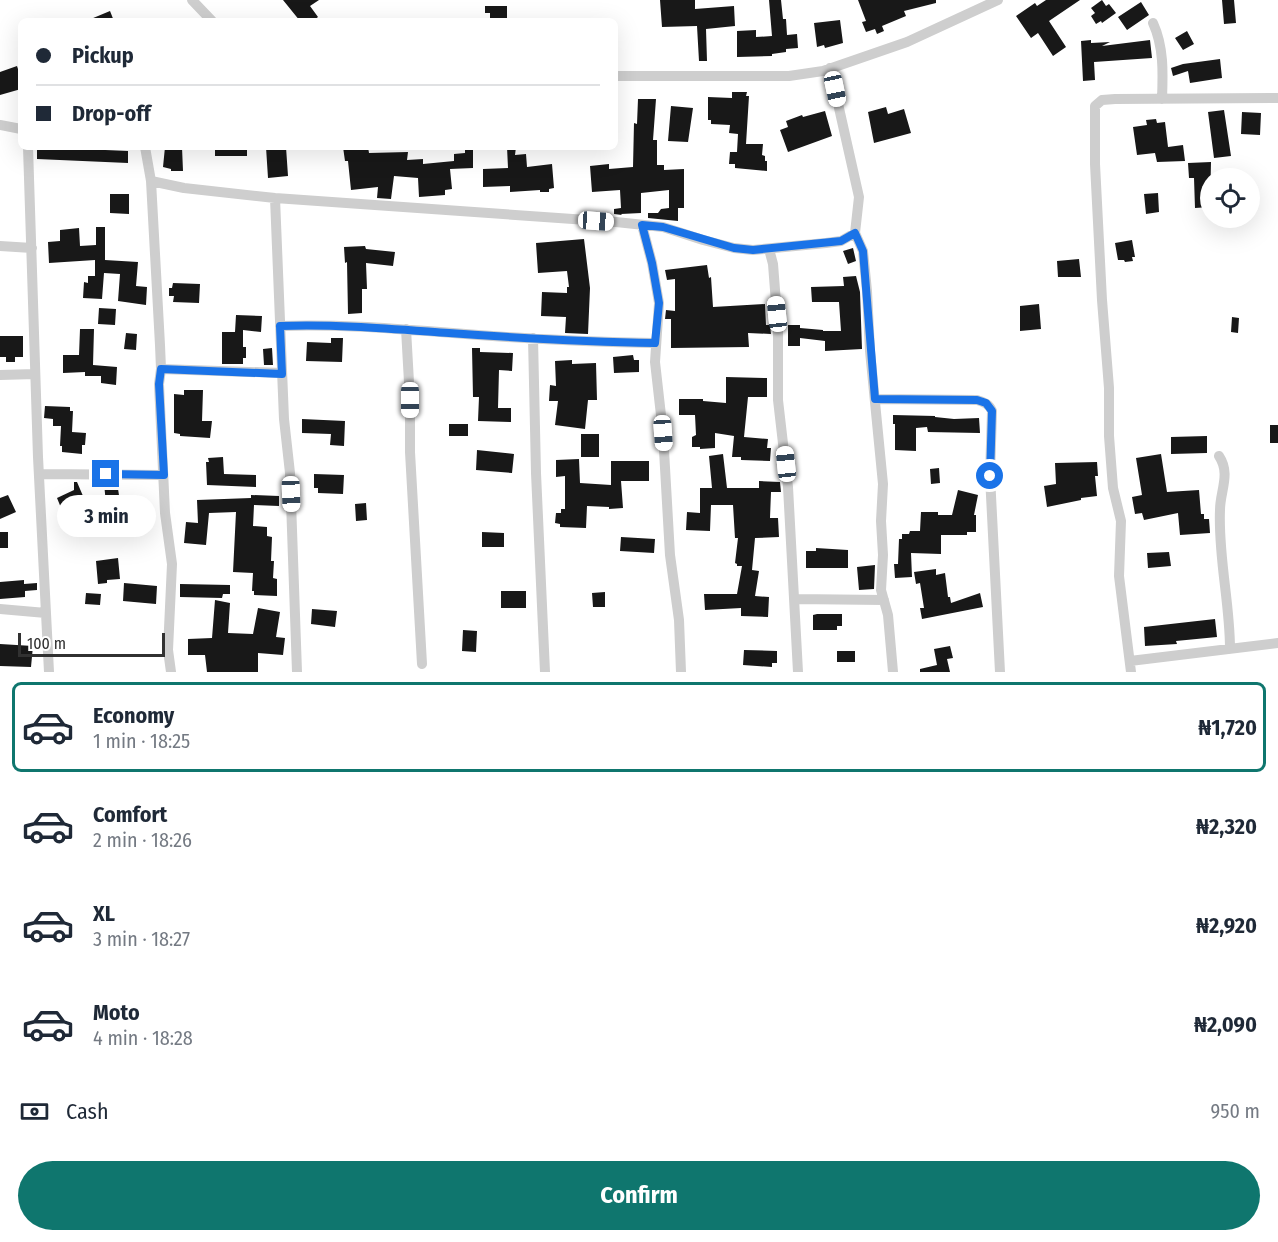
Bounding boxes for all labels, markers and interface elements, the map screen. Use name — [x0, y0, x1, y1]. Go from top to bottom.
text: Pickup — [72, 42, 134, 69]
car — [822, 70, 848, 108]
text: Drop-off — [72, 100, 151, 127]
map controls — [1200, 168, 1260, 228]
button: locate — [1200, 168, 1260, 228]
car — [577, 211, 615, 231]
car — [766, 295, 788, 333]
car — [401, 382, 419, 418]
car — [653, 414, 673, 452]
car — [775, 445, 797, 483]
route end — [92, 460, 119, 487]
route start — [976, 462, 1003, 489]
car — [281, 476, 301, 512]
callout: 3 min — [57, 495, 156, 537]
text: 3 min — [84, 504, 129, 528]
scale bar — [18, 630, 165, 658]
text: 100 m — [27, 634, 66, 653]
icon: car — [21, 700, 75, 754]
text: Economy — [93, 702, 174, 729]
text: ₦1,720 — [1198, 714, 1257, 741]
text: 1 min · 18:25 — [93, 729, 190, 753]
icon: car — [21, 799, 75, 853]
text: Comfort — [93, 801, 167, 828]
text: ₦2,320 — [1196, 813, 1257, 840]
text: 2 min · 18:26 — [93, 828, 192, 852]
icon: car — [21, 898, 75, 952]
text: XL — [93, 900, 115, 927]
text: ₦2,920 — [1196, 912, 1257, 939]
text: 3 min · 18:27 — [93, 927, 190, 951]
icon: car — [21, 997, 75, 1051]
text: Moto — [93, 999, 140, 1026]
text: ₦2,090 — [1194, 1011, 1257, 1038]
text: 4 min · 18:28 — [93, 1026, 193, 1050]
icon: cash — [18, 1095, 51, 1128]
text: Cash — [66, 1098, 109, 1125]
text: 950 m — [1211, 1099, 1260, 1123]
button: Confirm — [18, 1161, 1260, 1230]

